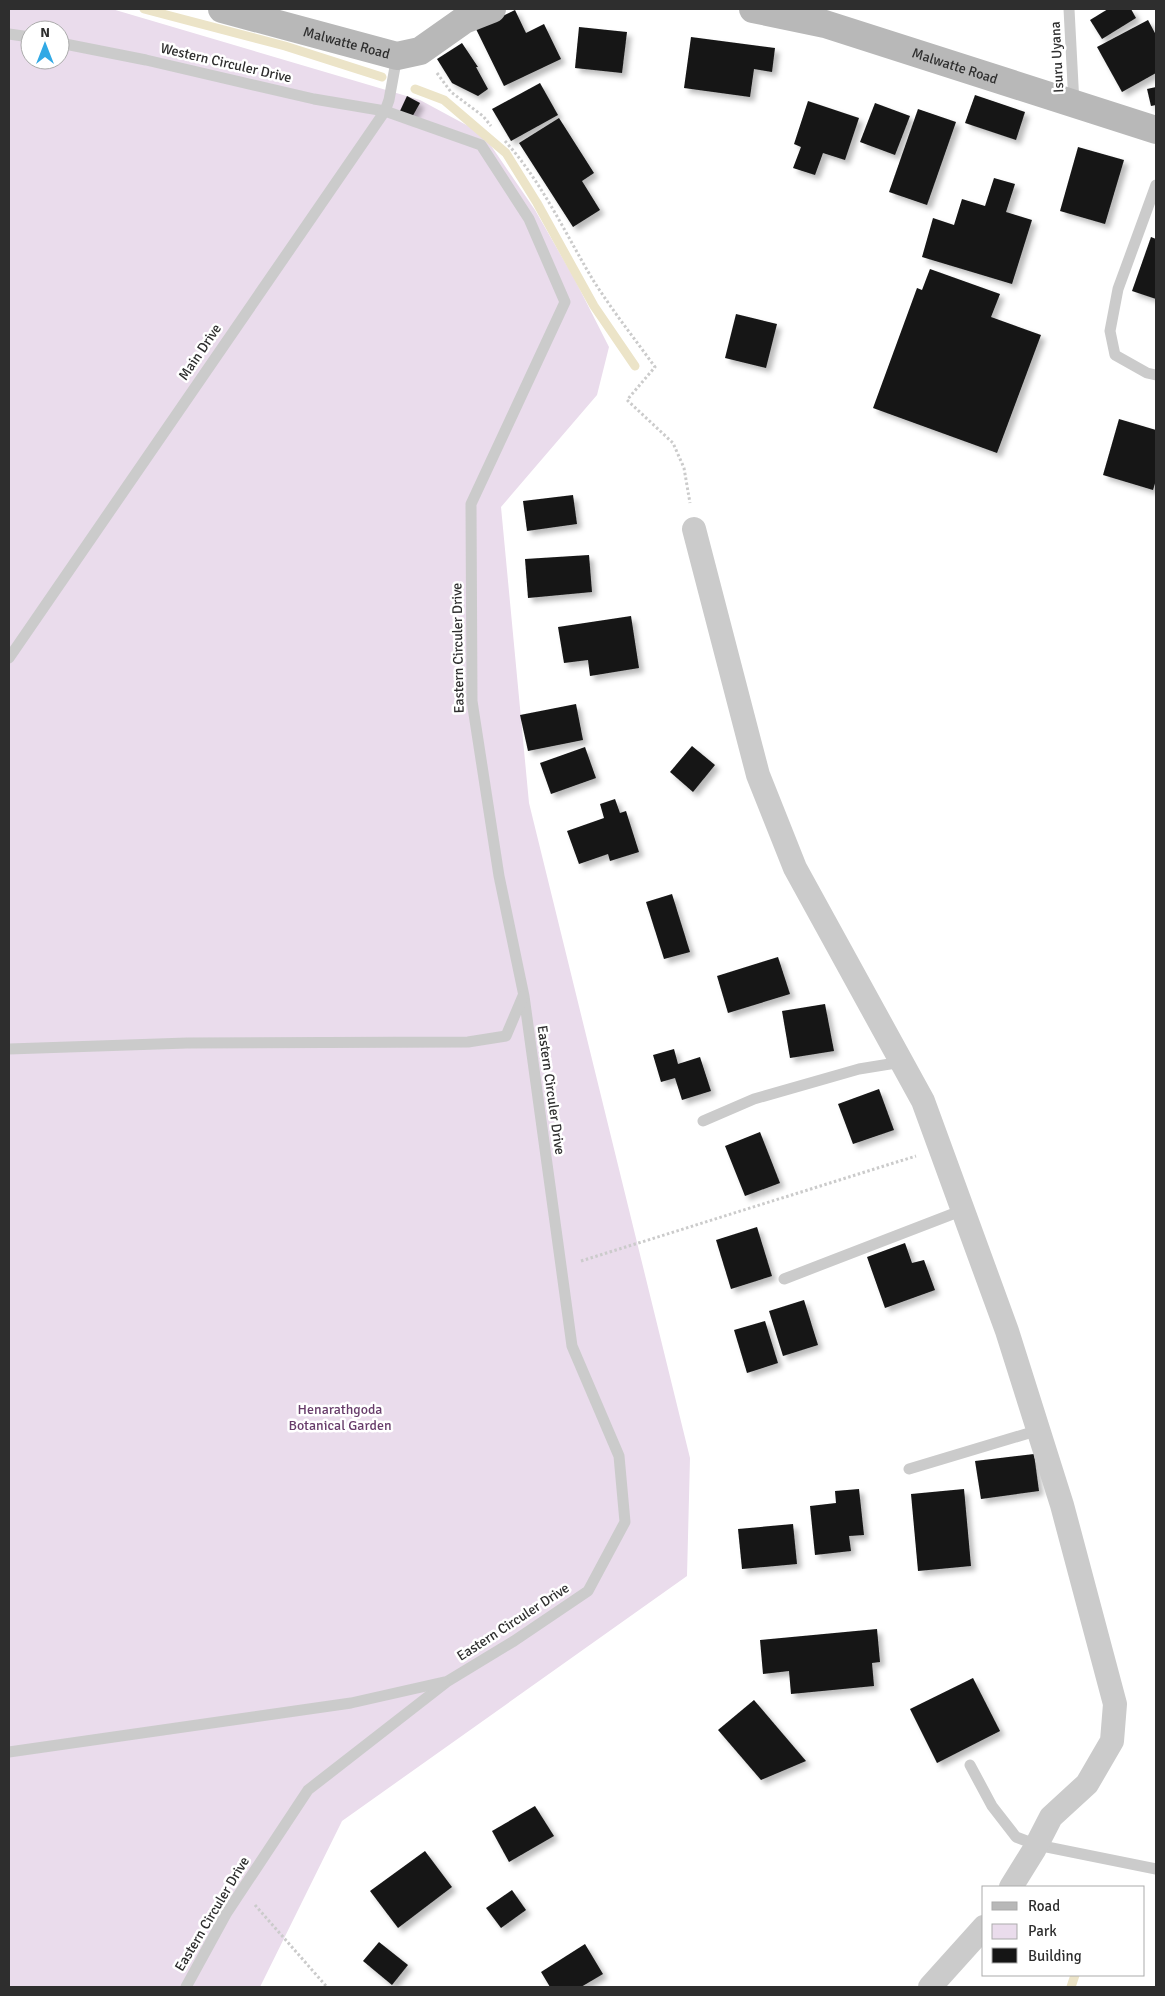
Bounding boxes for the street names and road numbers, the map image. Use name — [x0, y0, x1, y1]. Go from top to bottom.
street label: Isuru Uyana — [1047, 21, 1067, 93]
street label: Malwatte Road — [301, 23, 392, 62]
street label: Western Circuler Drive — [159, 40, 293, 86]
street label: Malwatte Road — [910, 44, 1000, 87]
street label: Main Drive — [175, 321, 225, 383]
street label: Eastern Circuler Drive — [448, 583, 468, 713]
street label: Eastern Circuler Drive — [533, 1024, 569, 1156]
street label: Eastern Circuler Drive — [454, 1579, 572, 1665]
street label: Eastern Circuler Drive — [171, 1854, 253, 1974]

